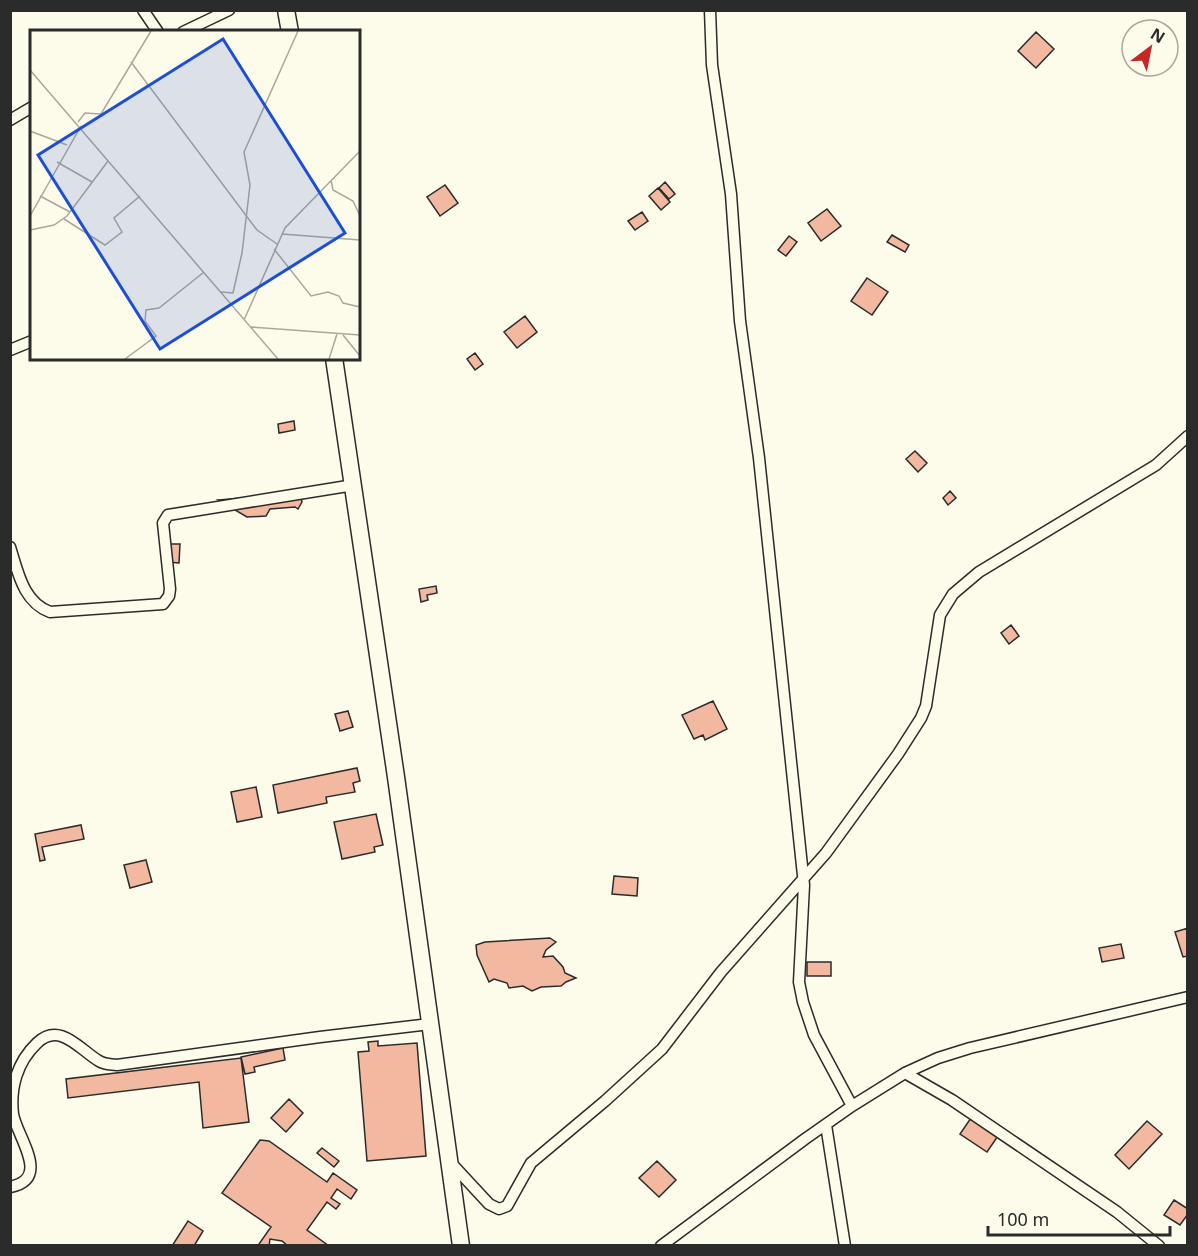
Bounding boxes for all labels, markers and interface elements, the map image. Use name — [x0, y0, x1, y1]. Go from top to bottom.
north arrow — [1120, 18, 1180, 78]
text: N — [1147, 23, 1169, 48]
inset map — [30, 30, 360, 360]
scale bar — [988, 1199, 1170, 1237]
text: 100 m — [997, 1207, 1049, 1231]

